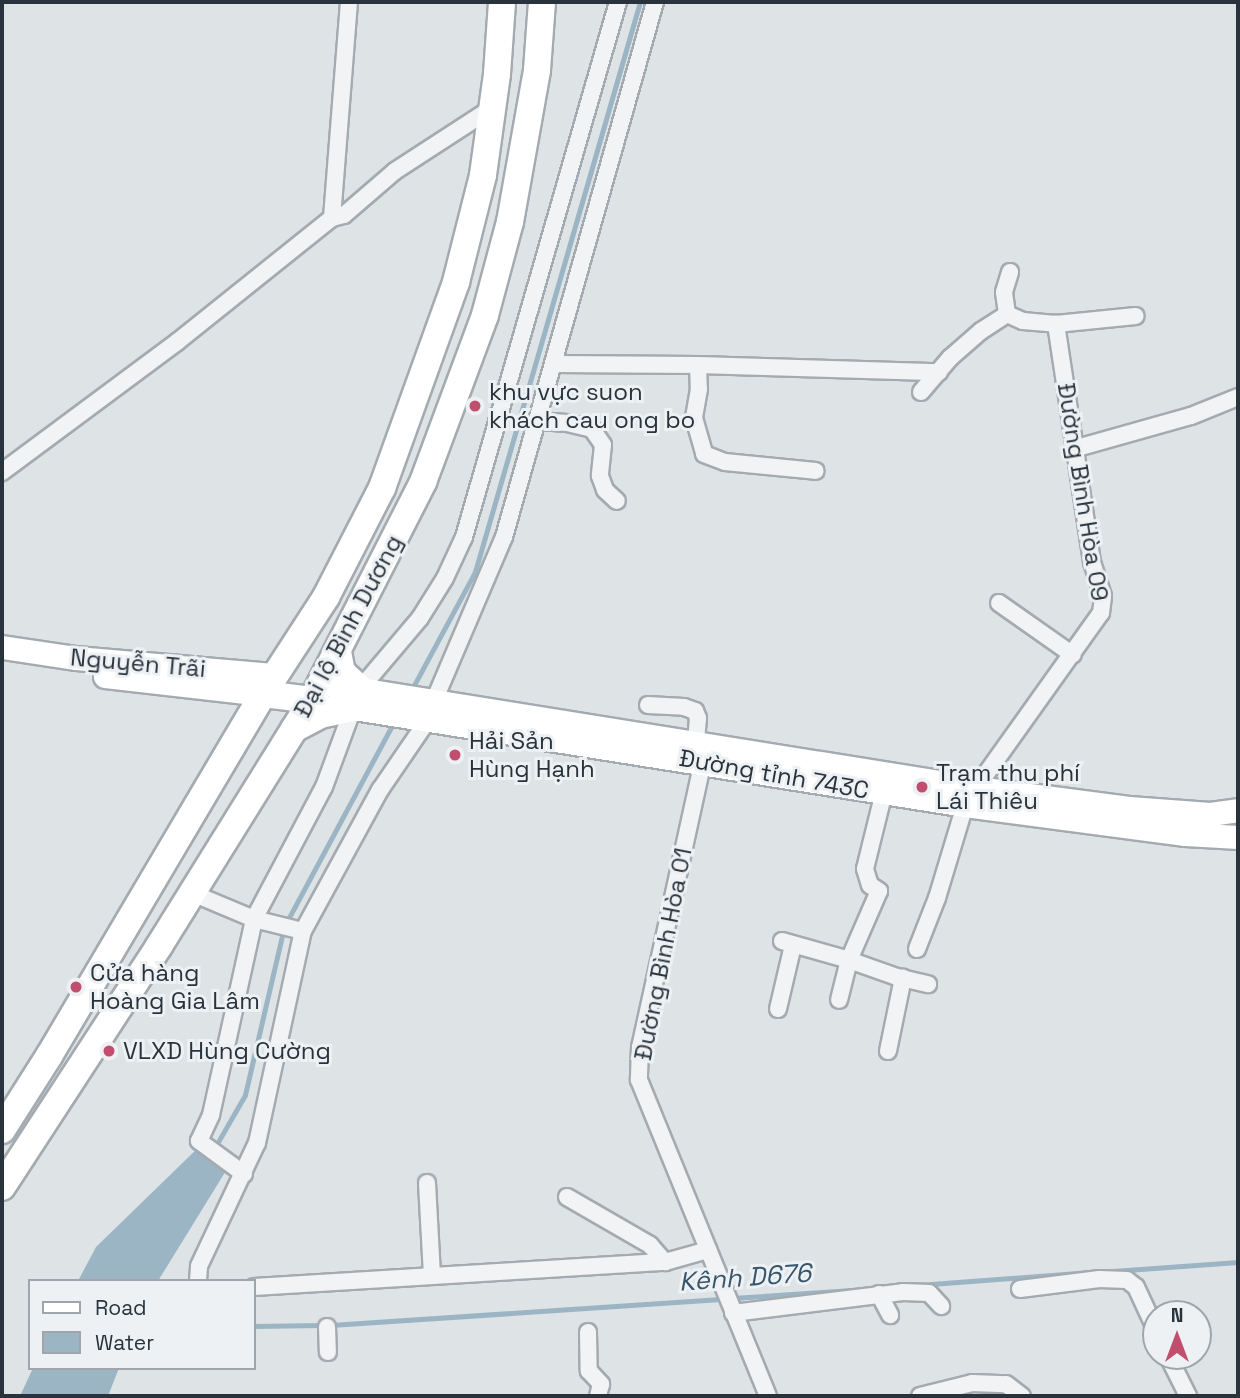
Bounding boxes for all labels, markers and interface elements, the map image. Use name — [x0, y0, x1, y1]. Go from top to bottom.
place label: khu vực suon khách cau ong bo — [489, 378, 695, 434]
street label: Đường Bình Hòa 09 — [1052, 381, 1114, 603]
marker: khu vực suon khách cau ong bo — [467, 398, 483, 414]
street label: Đại lộ Bình Dương — [288, 530, 408, 722]
street label: Nguyễn Trãi — [69, 643, 207, 683]
place label: Hải Sản Hùng Hạnh — [469, 727, 595, 783]
street label: Đường tỉnh 743C — [677, 743, 871, 805]
marker: Hải Sản Hùng Hạnh — [447, 747, 463, 763]
place label: Trạm thu phí Lái Thiêu — [936, 759, 1080, 815]
marker: Trạm thu phí Lái Thiêu — [914, 779, 930, 795]
street label: Đường Bình Hòa 01 — [628, 845, 698, 1063]
place label: Cửa hàng Hoàng Gia Lâm — [90, 959, 260, 1015]
marker: Cửa hàng Hoàng Gia Lâm — [68, 979, 84, 995]
place label: VLXD Hùng Cường — [123, 1037, 331, 1065]
marker: VLXD Hùng Cường — [101, 1043, 117, 1059]
water label: Kênh D676 — [678, 1258, 812, 1298]
legend — [28, 1279, 256, 1370]
text: Road — [95, 1294, 147, 1321]
north arrow — [1142, 1300, 1212, 1370]
text: N — [1171, 1303, 1183, 1328]
text: Water — [95, 1329, 154, 1356]

